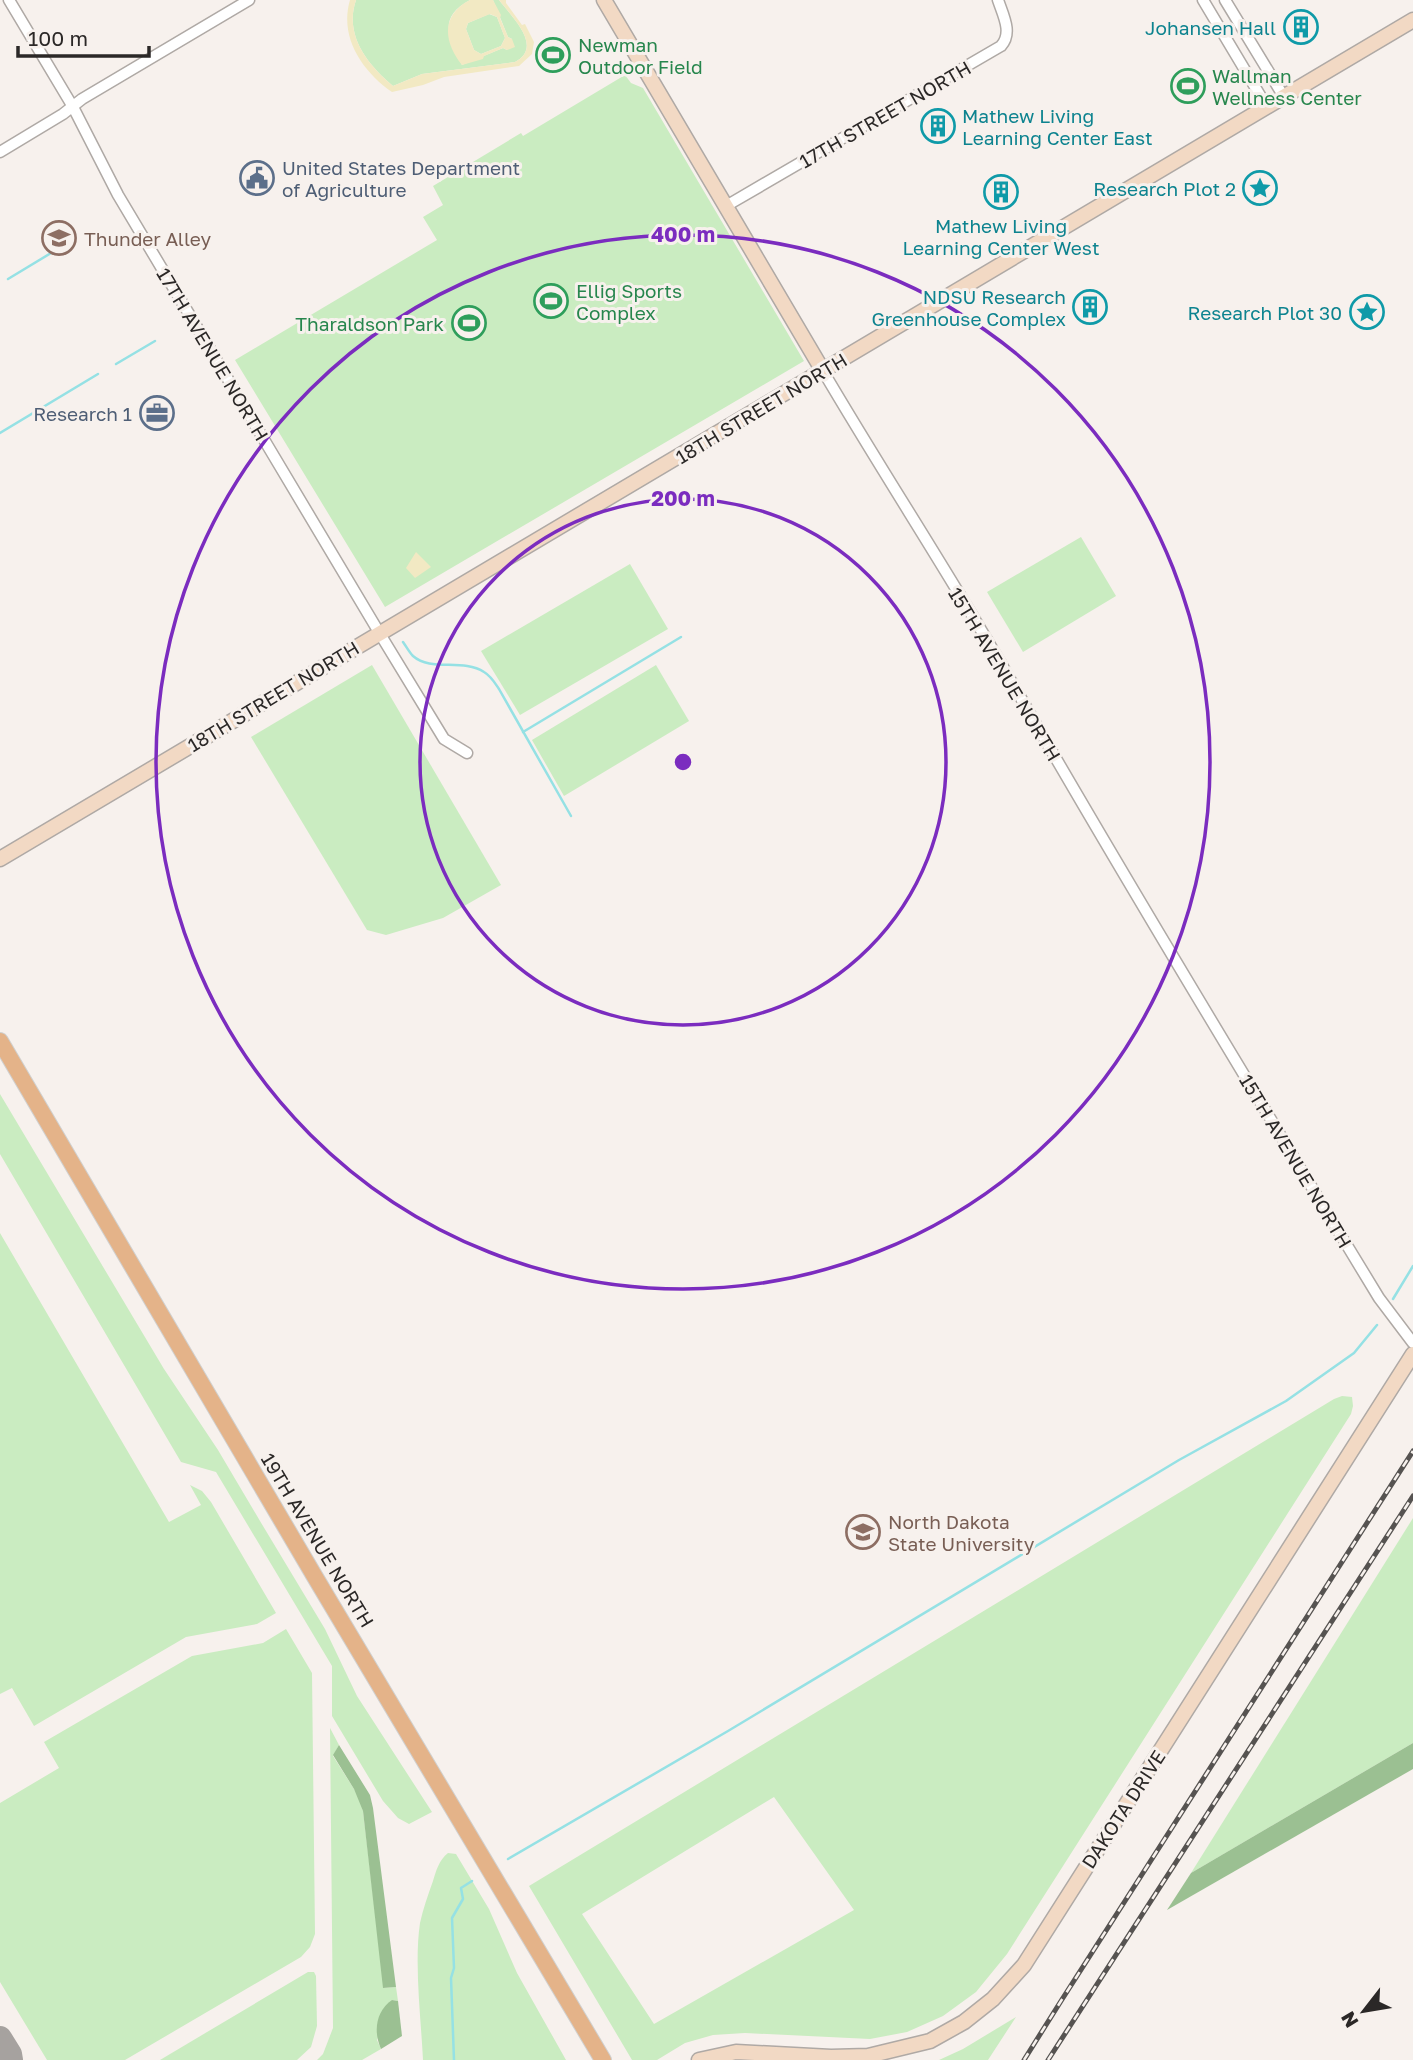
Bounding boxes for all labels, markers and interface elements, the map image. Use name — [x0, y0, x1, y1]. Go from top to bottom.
building icon: Johansen Hall — [1282, 8, 1320, 46]
scale bar — [18, 14, 149, 58]
place label: Johansen Hall — [1145, 16, 1276, 39]
text: 100 m — [28, 25, 88, 51]
place label: Newman Outdoor Field — [578, 33, 703, 78]
sports icon: Newman Outdoor Field — [534, 36, 572, 74]
street label: 17TH STREET NORTH — [795, 55, 975, 173]
place label: Wallman Wellness Center — [1212, 64, 1362, 109]
sports icon: Wallman Wellness Center — [1169, 67, 1207, 105]
place label: Mathew Living Learning Center East — [962, 104, 1153, 149]
building icon: Mathew Living Learning Center East — [919, 107, 957, 145]
place label: United States Department of Agriculture — [282, 156, 520, 201]
public building icon: United States Department of Agriculture — [238, 159, 276, 197]
place icon: Research Plot 2 — [1241, 169, 1279, 207]
building icon: Mathew Living Learning Center West — [982, 173, 1020, 211]
place label: Research Plot 2 — [1093, 177, 1236, 200]
place label: Mathew Living Learning Center West — [902, 214, 1100, 259]
school or university icon: Thunder Alley — [40, 219, 78, 257]
text: 400 m — [651, 221, 715, 247]
place label: Thunder Alley — [84, 227, 211, 250]
street label: 17TH AVENUE NORTH — [152, 263, 274, 445]
place label: Ellig Sports Complex — [576, 279, 682, 324]
sports icon: Ellig Sports Complex — [532, 282, 570, 320]
place label: NDSU Research Greenhouse Complex — [871, 285, 1066, 330]
building icon: NDSU Research Greenhouse Complex — [1071, 288, 1109, 326]
place icon: Research Plot 30 — [1348, 293, 1386, 331]
place label: Research Plot 30 — [1187, 301, 1342, 324]
sports icon: Tharaldson Park — [450, 304, 488, 342]
place label: Tharaldson Park — [295, 312, 444, 335]
street label: 18TH STREET NORTH — [671, 348, 851, 468]
office icon: Research 1 — [138, 394, 176, 432]
place label: Research 1 — [33, 402, 132, 425]
text: 200 m — [651, 485, 715, 511]
street label: 15TH AVENUE NORTH — [944, 583, 1066, 765]
street label: 18TH STREET NORTH — [183, 636, 363, 756]
centre of rings — [671, 750, 695, 774]
street label: 15TH AVENUE NORTH — [1235, 1070, 1357, 1252]
street label: 19TH AVENUE NORTH — [257, 1449, 379, 1631]
place label: North Dakota State University — [888, 1510, 1035, 1555]
school or university icon: North Dakota State University — [844, 1513, 882, 1551]
street label: DAKOTA DRIVE — [1076, 1746, 1170, 1872]
north arrow — [1329, 1976, 1399, 2046]
text: N — [1335, 2008, 1363, 2032]

